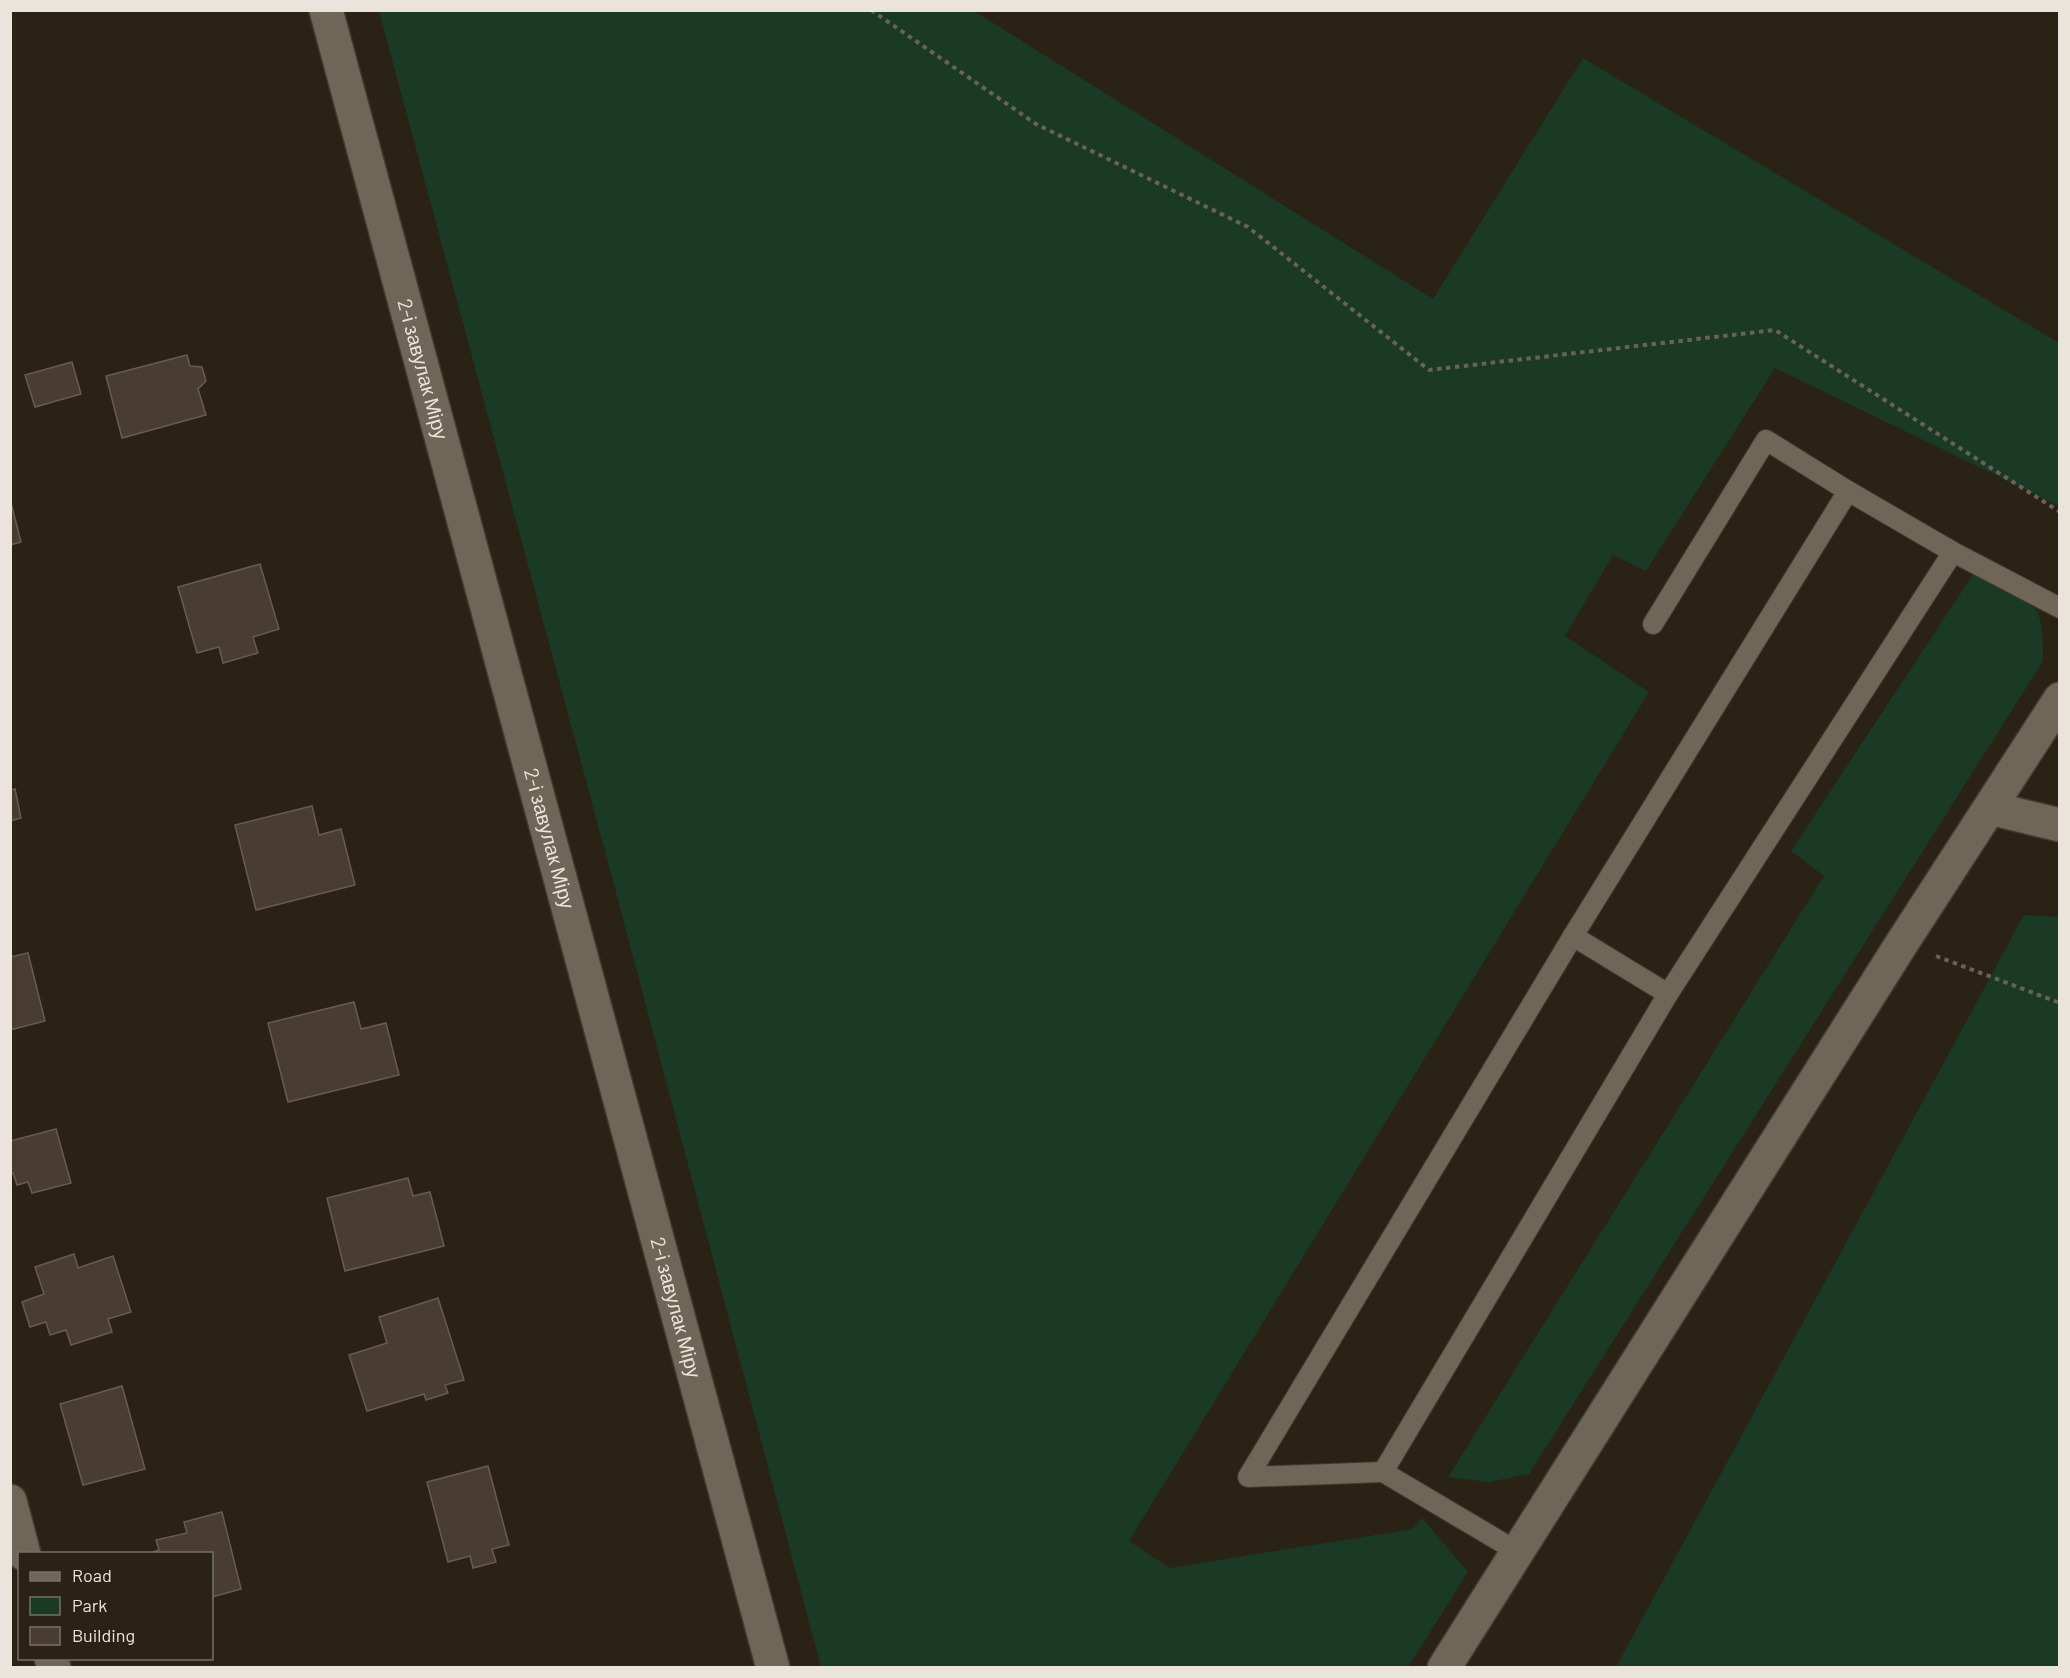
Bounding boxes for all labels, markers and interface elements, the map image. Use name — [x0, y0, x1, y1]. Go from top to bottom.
street label: 2-і завулак Міру — [393, 296, 454, 442]
street label: 2-і завулак Міру — [520, 765, 581, 911]
street label: 2-і завулак Міру — [646, 1234, 707, 1380]
legend — [18, 1552, 213, 1660]
text: Road — [72, 1564, 112, 1586]
text: Park — [72, 1594, 107, 1616]
text: Building — [72, 1624, 135, 1646]

